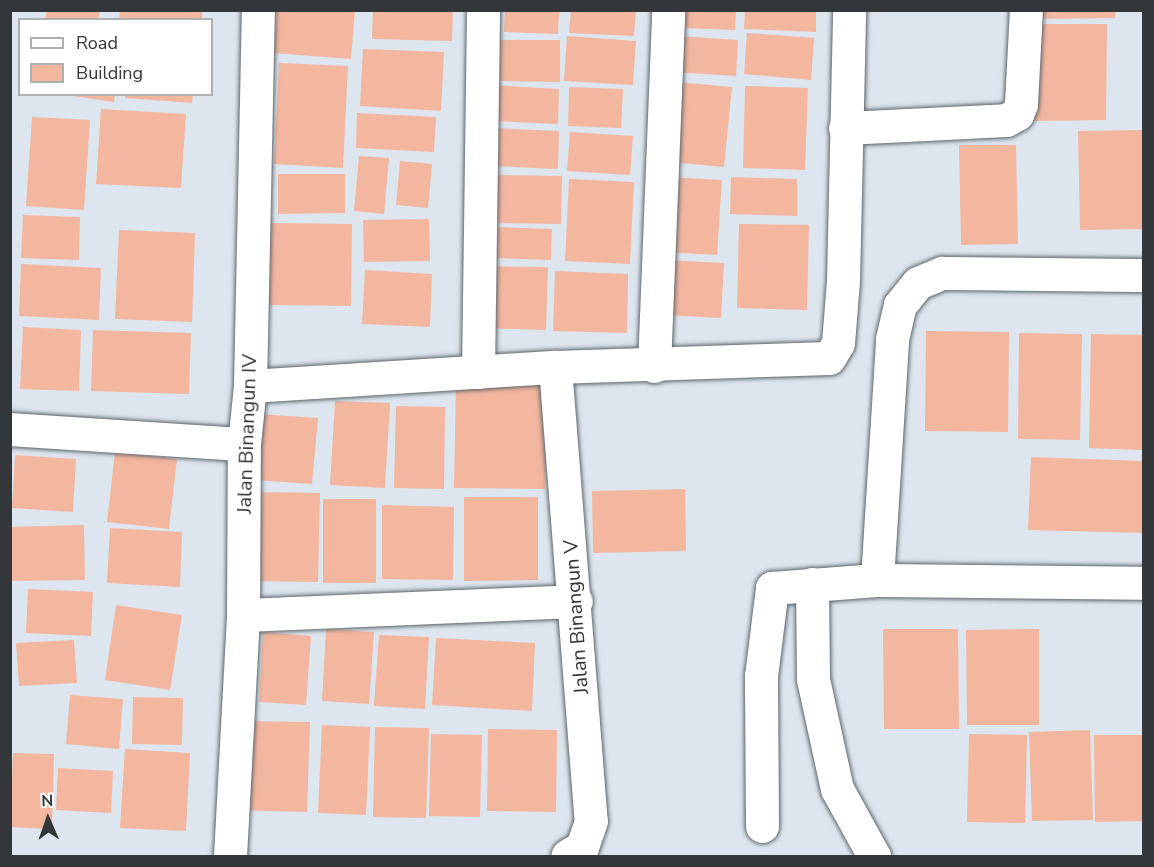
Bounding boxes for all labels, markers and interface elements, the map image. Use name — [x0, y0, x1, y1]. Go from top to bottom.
legend — [18, 18, 213, 96]
text: Road — [76, 31, 118, 55]
text: Building — [76, 61, 143, 85]
street label: Jalan Binangun IV — [232, 354, 262, 514]
street label: Jalan Binangun V — [559, 539, 593, 695]
north arrow — [18, 789, 78, 849]
text: N — [41, 790, 54, 812]

